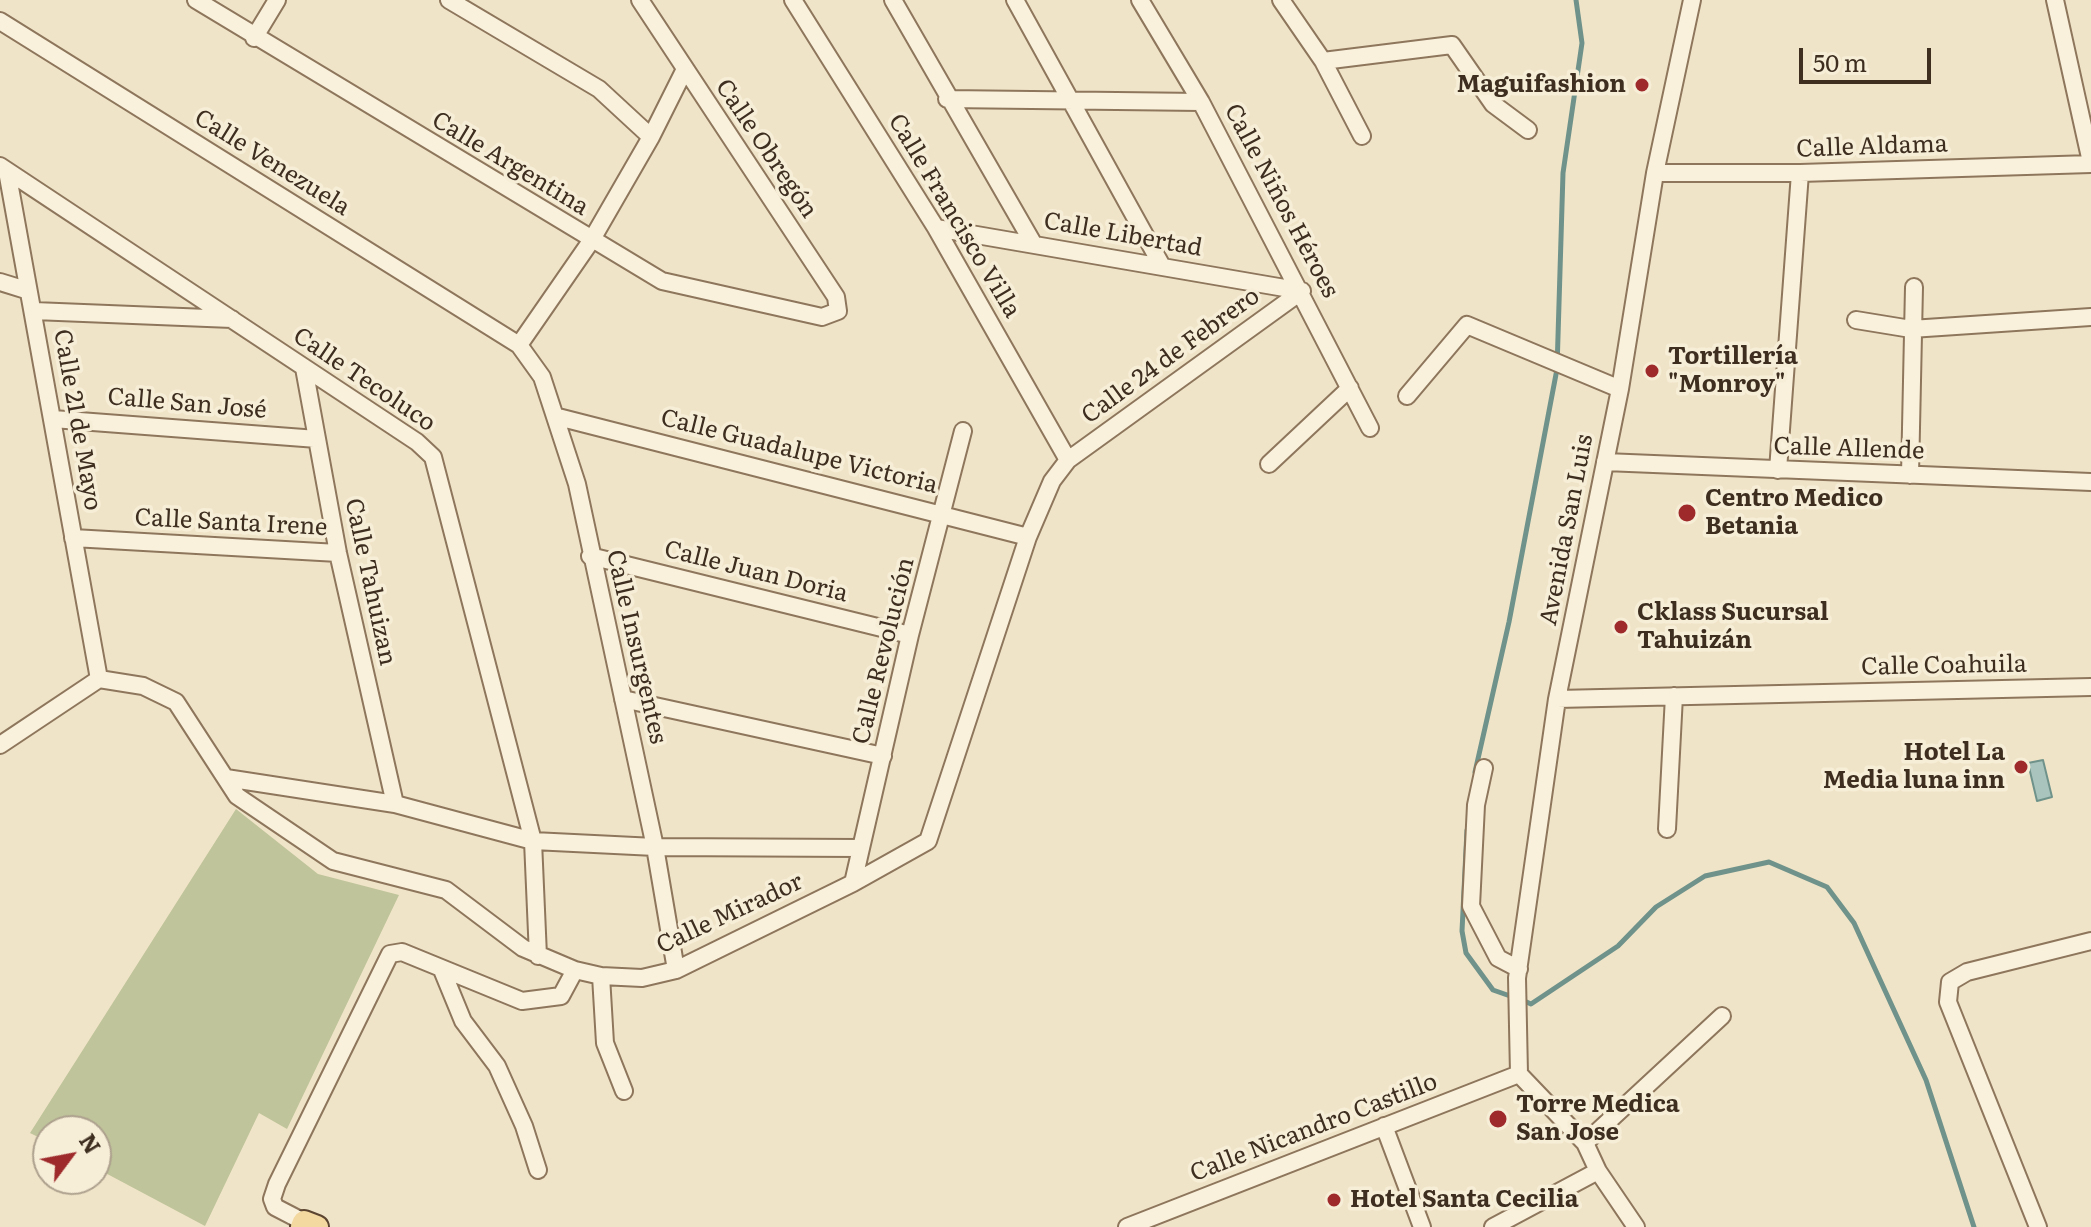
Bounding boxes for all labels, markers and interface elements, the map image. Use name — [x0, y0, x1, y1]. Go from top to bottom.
scale bar — [1803, 32, 1935, 82]
text: 50 m — [1813, 44, 1867, 79]
place label: Maguifashion — [1457, 71, 1626, 99]
street label: Calle Obregón — [709, 74, 823, 224]
marker: Maguifashion — [1633, 76, 1651, 94]
street label: Calle Niños Héroes — [1218, 99, 1344, 303]
street label: Calle Venezuela — [189, 104, 355, 222]
street label: Calle Argentina — [426, 106, 594, 222]
street label: Calle Francisco Villa — [882, 109, 1026, 323]
street label: Calle Aldama — [1796, 130, 1948, 164]
street label: Calle Libertad — [1041, 207, 1205, 263]
street label: Calle 24 de Febrero — [1076, 282, 1266, 430]
street label: Calle Tecoluco — [287, 322, 441, 438]
street label: Calle 21 de Mayo — [47, 327, 107, 513]
place label: Tortillería "Monroy" — [1668, 343, 1798, 399]
marker: Tortillería "Monroy" — [1643, 362, 1661, 380]
street label: Calle San José — [106, 383, 268, 425]
street label: Calle Guadalupe Victoria — [658, 404, 940, 500]
street label: Avenida San Luis — [1534, 432, 1600, 628]
street label: Calle Allende — [1773, 432, 1925, 466]
place label: Centro Medico Betania — [1705, 485, 1883, 541]
street label: Calle Tahuizan — [338, 496, 402, 668]
marker: Centro Medico Betania — [1676, 502, 1698, 524]
street label: Calle Santa Irene — [134, 504, 328, 542]
street label: Calle Juan Doria — [661, 535, 851, 609]
street label: Calle Insurgentes — [600, 547, 672, 747]
street label: Calle Revolución — [847, 555, 921, 747]
place label: Cklass Sucursal Tahuizán — [1637, 599, 1829, 655]
marker: Cklass Sucursal Tahuizán — [1612, 618, 1630, 636]
street label: Calle Coahuila — [1861, 650, 2027, 682]
place label: Hotel La Media luna inn — [1823, 739, 2005, 795]
marker: Hotel La Media luna inn — [2012, 758, 2030, 776]
street label: Calle Mirador — [652, 868, 808, 960]
street label: Calle Nicandro Castillo — [1186, 1068, 1442, 1188]
place label: Torre Medica San Jose — [1516, 1091, 1680, 1147]
marker: Torre Medica San Jose — [1487, 1108, 1509, 1130]
north arrow — [32, 1115, 112, 1195]
text: N — [72, 1127, 110, 1160]
place label: Hotel Santa Cecilia — [1350, 1186, 1579, 1214]
marker: Hotel Santa Cecilia — [1325, 1191, 1343, 1209]

